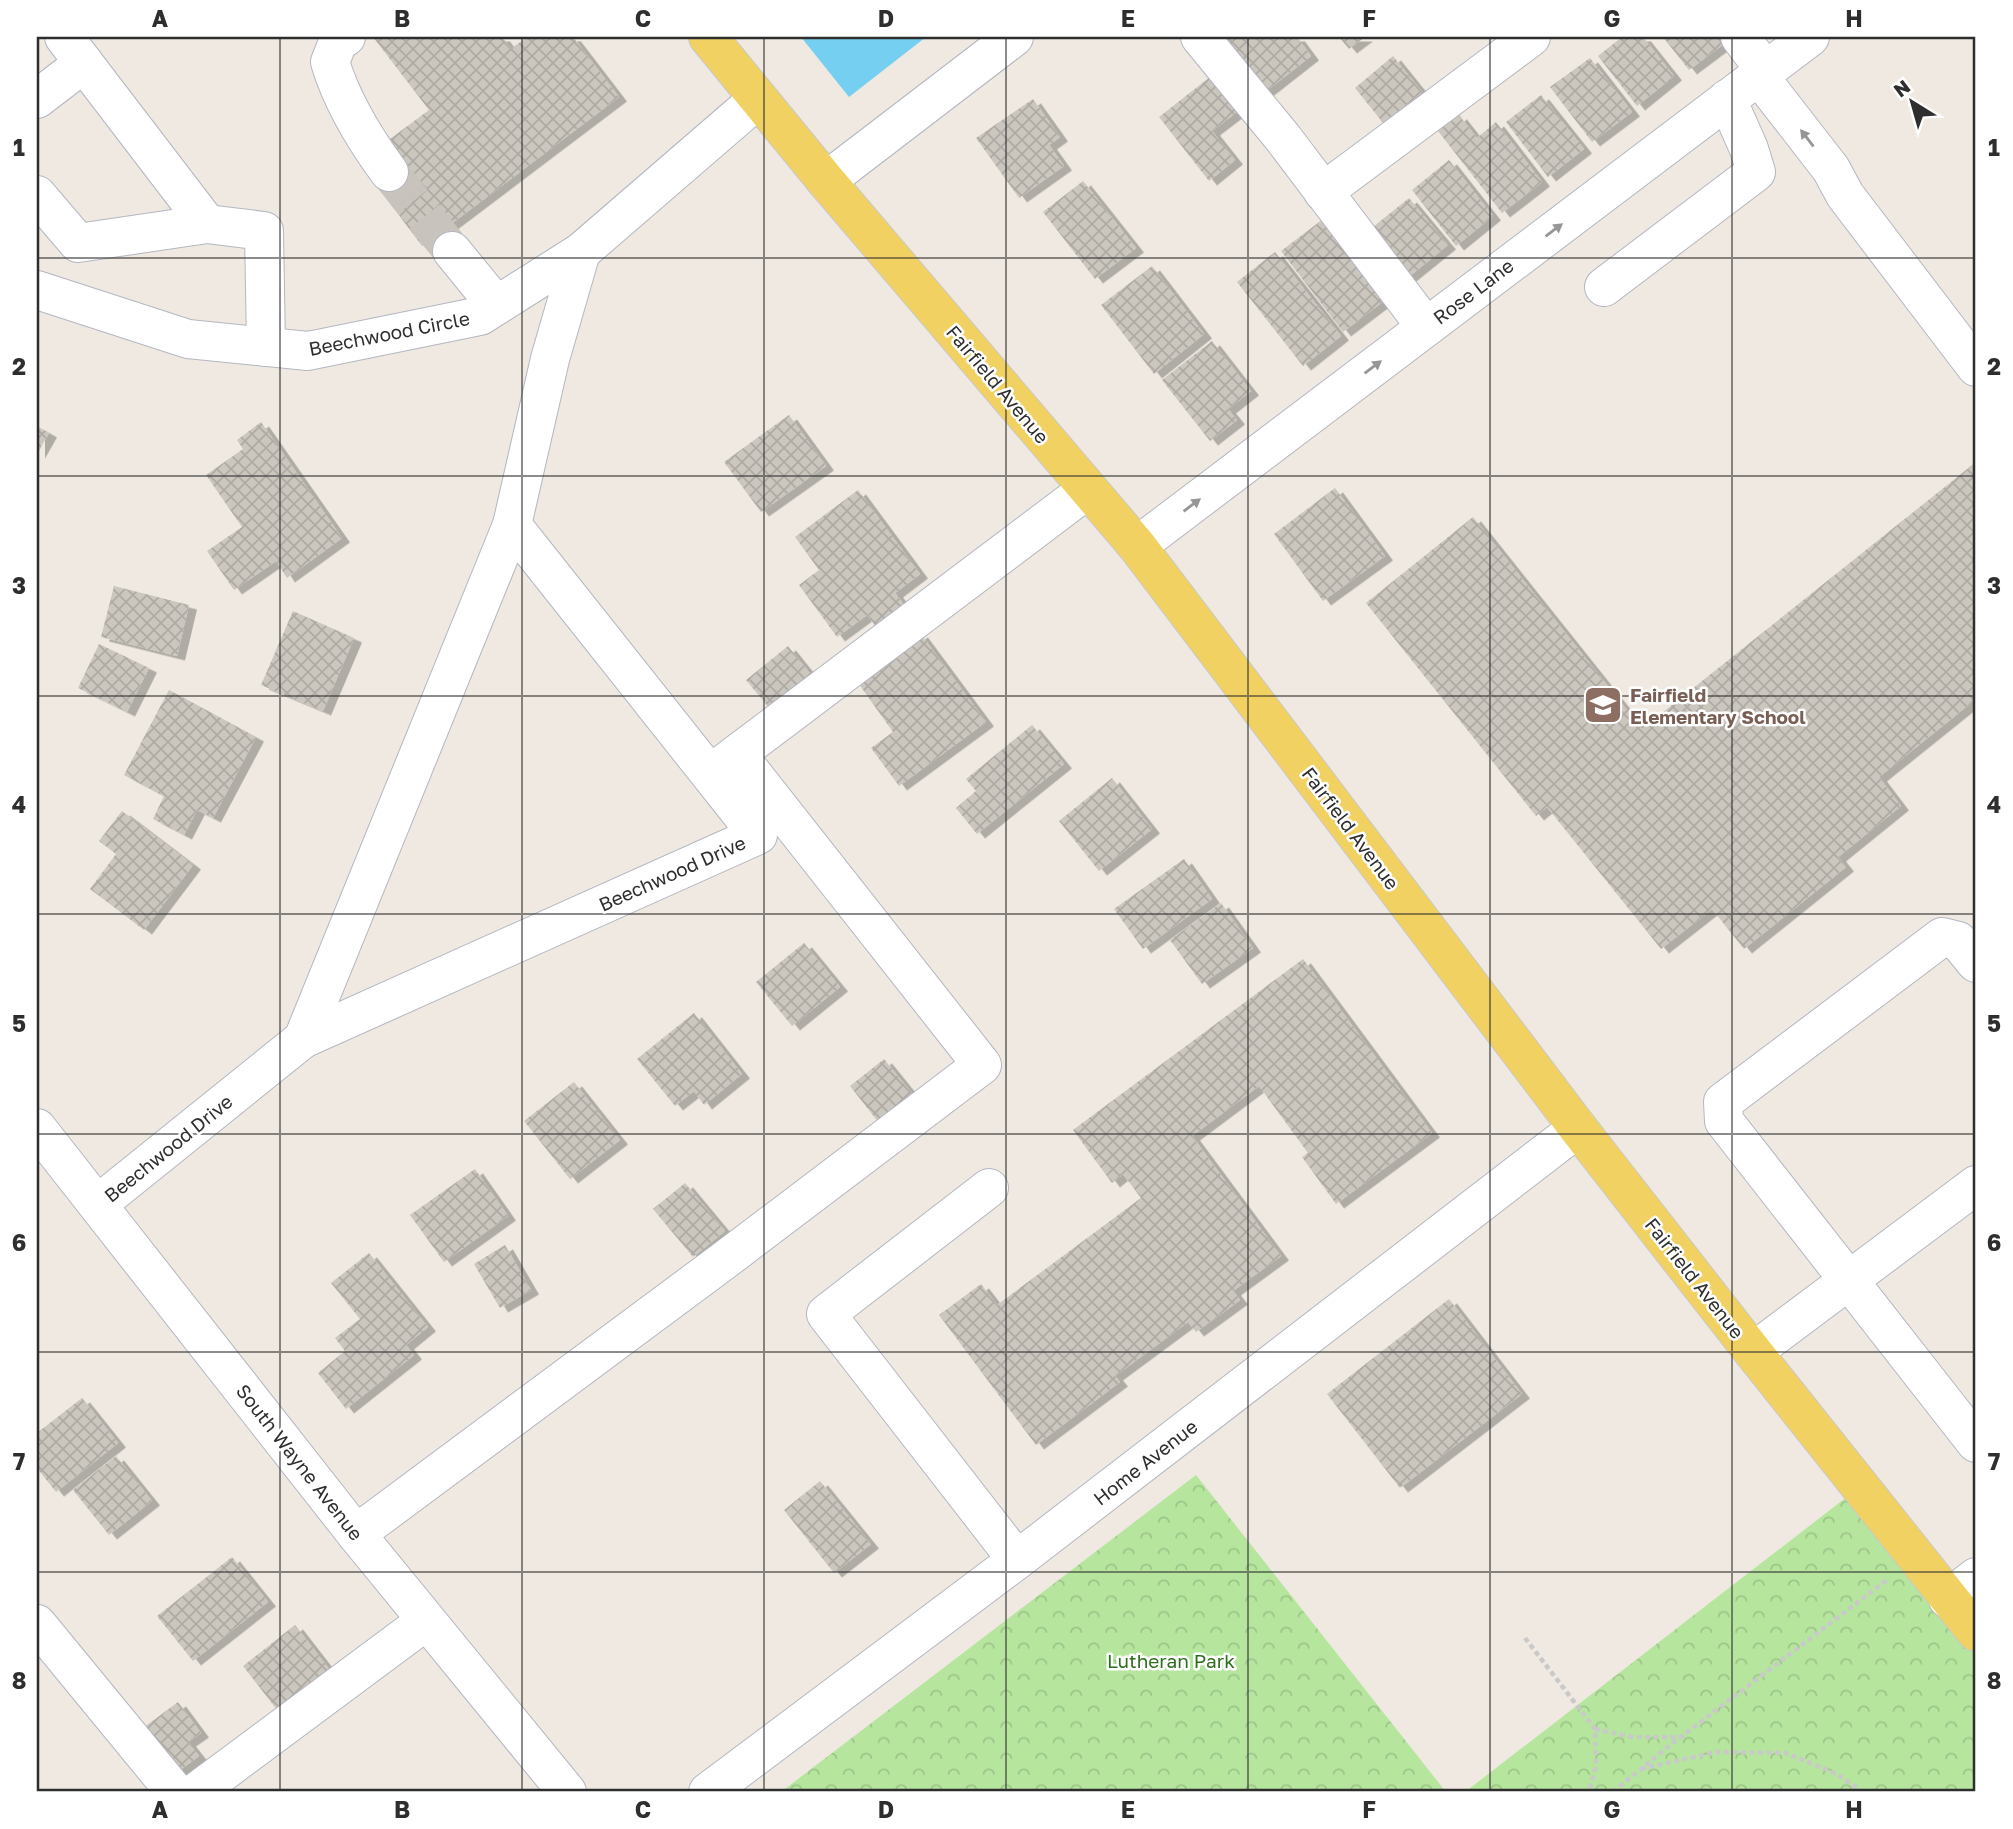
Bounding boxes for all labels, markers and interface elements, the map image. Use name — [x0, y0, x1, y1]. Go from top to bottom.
text: A — [152, 4, 169, 32]
text: B — [394, 4, 410, 32]
text: C — [635, 4, 651, 32]
text: D — [878, 4, 894, 32]
text: E — [1121, 4, 1135, 32]
text: F — [1362, 4, 1376, 32]
text: G — [1604, 4, 1620, 32]
text: H — [1845, 4, 1863, 32]
north arrow — [1876, 66, 1946, 136]
text: N — [1889, 74, 1914, 102]
one-way arrow — [1800, 130, 1815, 148]
text: 1 — [13, 133, 25, 161]
text: 1 — [1988, 133, 2000, 161]
one-way arrow — [1545, 223, 1563, 237]
street label: Rose Lane — [1428, 253, 1518, 329]
street label: Beechwood Circle — [307, 306, 471, 360]
street label: Fairfield Avenue — [942, 320, 1054, 448]
text: 2 — [12, 352, 26, 380]
text: 2 — [1987, 352, 2001, 380]
one-way arrow — [1364, 361, 1382, 375]
one-way arrow — [1182, 497, 1200, 512]
text: 3 — [12, 571, 26, 599]
text: 3 — [1987, 571, 2001, 599]
place label: Fairfield Elementary School — [1630, 683, 1806, 728]
school or university icon: Fairfield Elementary School — [1582, 684, 1624, 726]
street label: Fairfield Avenue — [1298, 762, 1404, 894]
text: 4 — [12, 790, 26, 818]
text: 4 — [1987, 790, 2001, 818]
street label: Beechwood Drive — [595, 830, 749, 916]
text: 5 — [12, 1009, 26, 1037]
text: 5 — [1987, 1009, 2001, 1037]
street label: Beechwood Drive — [99, 1089, 237, 1207]
street label: Fairfield Avenue — [1641, 1213, 1749, 1343]
text: 6 — [12, 1228, 26, 1256]
text: 6 — [1987, 1228, 2001, 1256]
street label: South Wayne Avenue — [232, 1379, 368, 1545]
street label: Home Avenue — [1088, 1414, 1202, 1510]
text: 7 — [13, 1447, 25, 1475]
text: 7 — [1988, 1447, 2000, 1475]
park label: Lutheran Park — [1107, 1649, 1235, 1672]
text: 8 — [12, 1666, 26, 1694]
text: 8 — [1987, 1666, 2001, 1694]
text: A — [152, 1795, 169, 1823]
text: B — [394, 1795, 410, 1823]
text: C — [635, 1795, 651, 1823]
text: D — [878, 1795, 894, 1823]
text: E — [1121, 1795, 1135, 1823]
text: F — [1362, 1795, 1376, 1823]
text: G — [1604, 1795, 1620, 1823]
text: H — [1845, 1795, 1863, 1823]

